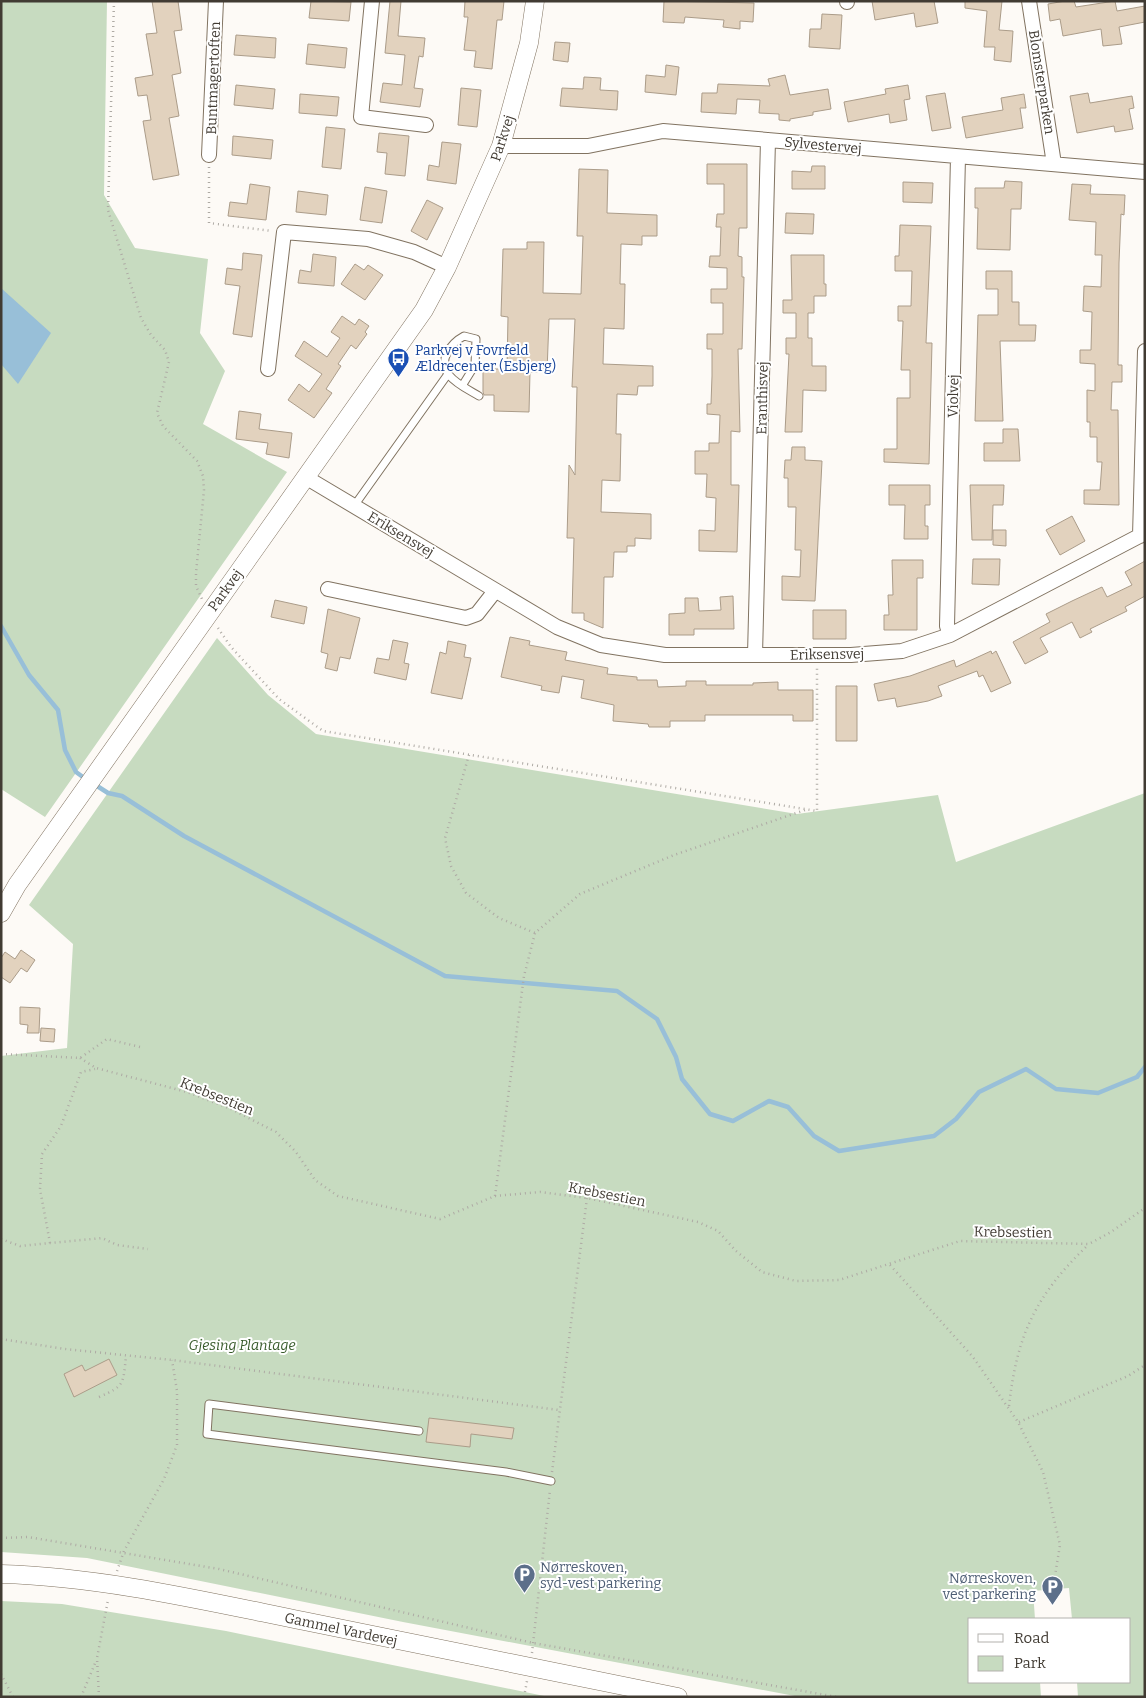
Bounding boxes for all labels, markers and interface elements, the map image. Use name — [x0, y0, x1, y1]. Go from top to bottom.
street label: Buntmagertoften — [203, 21, 224, 135]
street label: Blomsterparken — [1025, 29, 1058, 136]
street label: Parkvej — [487, 113, 518, 163]
street label: Sylvestervej — [784, 134, 862, 157]
place label: Parkvej v Fovrfeld Ældrecenter (Esbjerg) — [415, 342, 556, 375]
bus stop icon: Parkvej v Fovrfeld Ældrecenter (Esbjerg) — [387, 346, 411, 377]
street label: Eranthisvej — [753, 361, 772, 435]
street label: Violvej — [945, 374, 962, 418]
street label: Eriksensvej — [365, 508, 437, 561]
street label: Parkvej — [205, 566, 246, 615]
street label: Eriksensvej — [790, 645, 864, 664]
street label: Krebsestien — [177, 1074, 256, 1119]
street label: Krebsestien — [567, 1179, 647, 1210]
street label: Krebsestien — [974, 1223, 1052, 1242]
park label: Gjesing Plantage — [188, 1337, 296, 1354]
place label: Nørreskoven, syd-vest parkering — [540, 1559, 661, 1592]
parking icon: Nørreskoven, syd-vest parkering — [512, 1563, 536, 1594]
place label: Nørreskoven, vest parkering — [942, 1570, 1036, 1603]
parking icon: Nørreskoven, vest parkering — [1040, 1574, 1064, 1605]
street label: Gammel Vardevej — [283, 1609, 399, 1650]
legend — [968, 1618, 1131, 1683]
text: Road — [1014, 1629, 1049, 1647]
text: Park — [1014, 1654, 1046, 1672]

